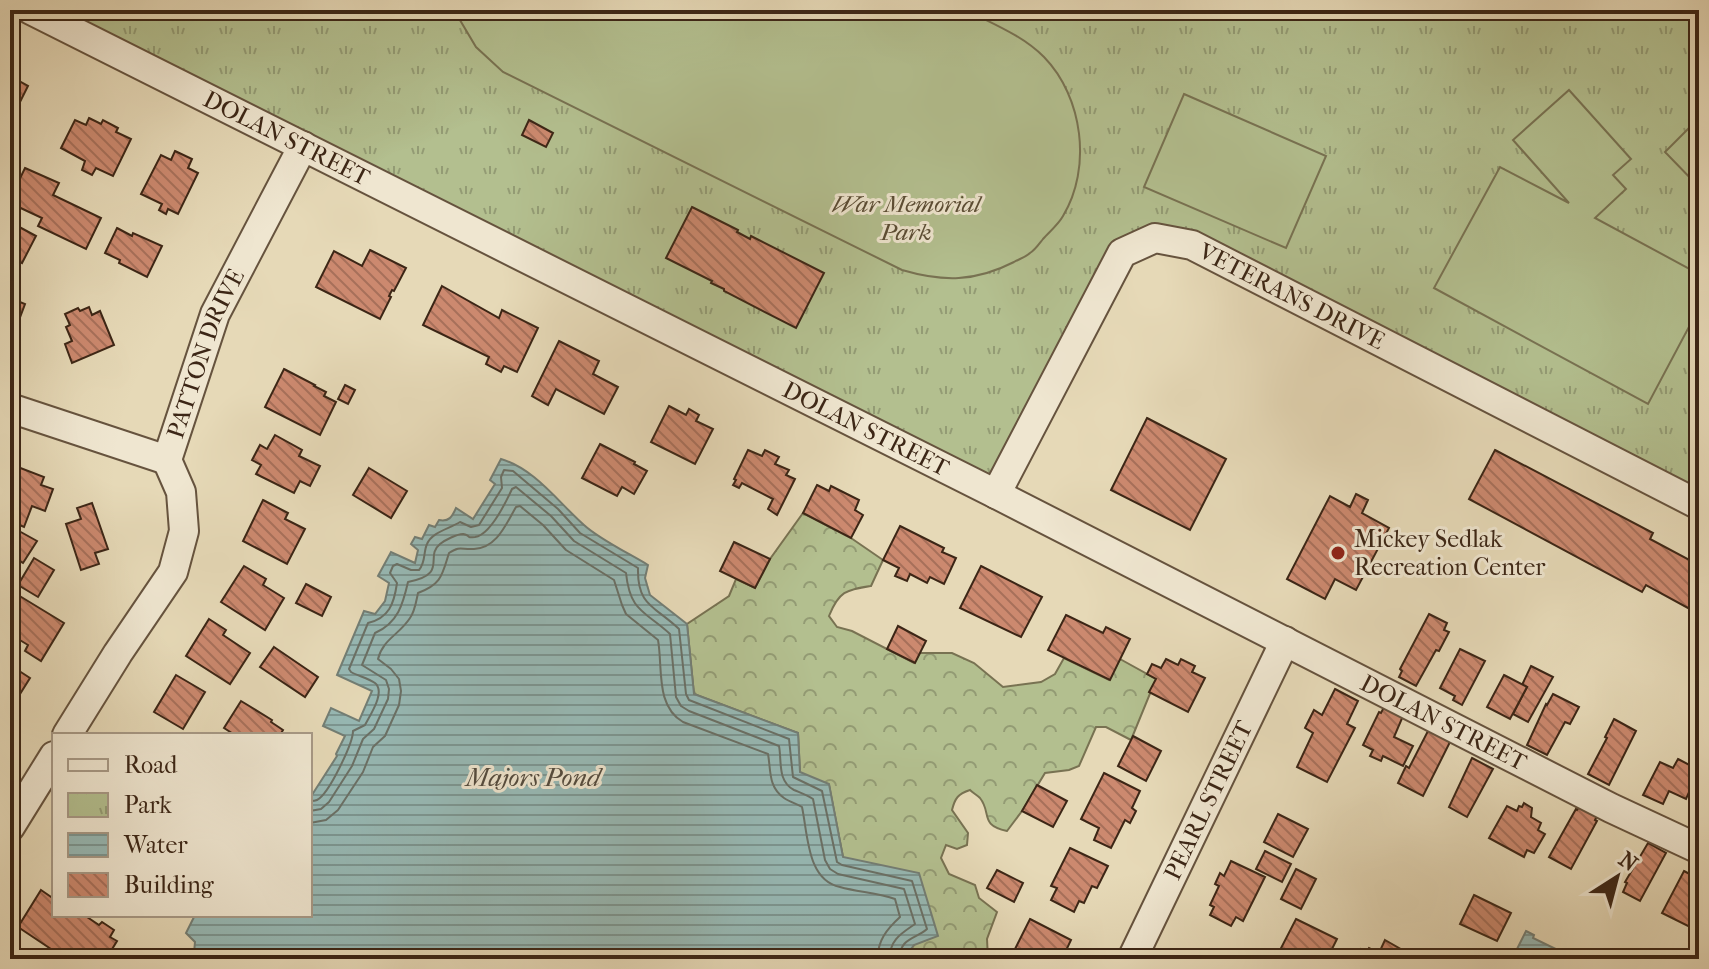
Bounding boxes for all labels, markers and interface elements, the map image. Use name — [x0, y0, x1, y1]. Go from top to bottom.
street label: DOLAN STREET — [199, 85, 375, 192]
park label: War Memorial Park — [832, 190, 983, 246]
street label: VETERANS DRIVE — [1193, 236, 1389, 355]
street label: PATTON DRIVE — [161, 264, 250, 442]
street label: DOLAN STREET — [778, 375, 954, 482]
place label: Mickey Sedlak Recreation Center — [1354, 525, 1546, 581]
marker: Mickey Sedlak Recreation Center — [1329, 544, 1347, 562]
street label: DOLAN STREET — [1356, 669, 1532, 777]
street label: PEARL STREET — [1158, 716, 1259, 884]
legend — [52, 733, 312, 917]
text: Road — [124, 751, 178, 779]
water label: Majors Pond — [464, 762, 604, 793]
text: Park — [124, 791, 172, 819]
text: Water — [123, 831, 188, 859]
north arrow — [1577, 837, 1657, 917]
text: N — [1614, 846, 1643, 877]
text: Building — [124, 871, 215, 899]

